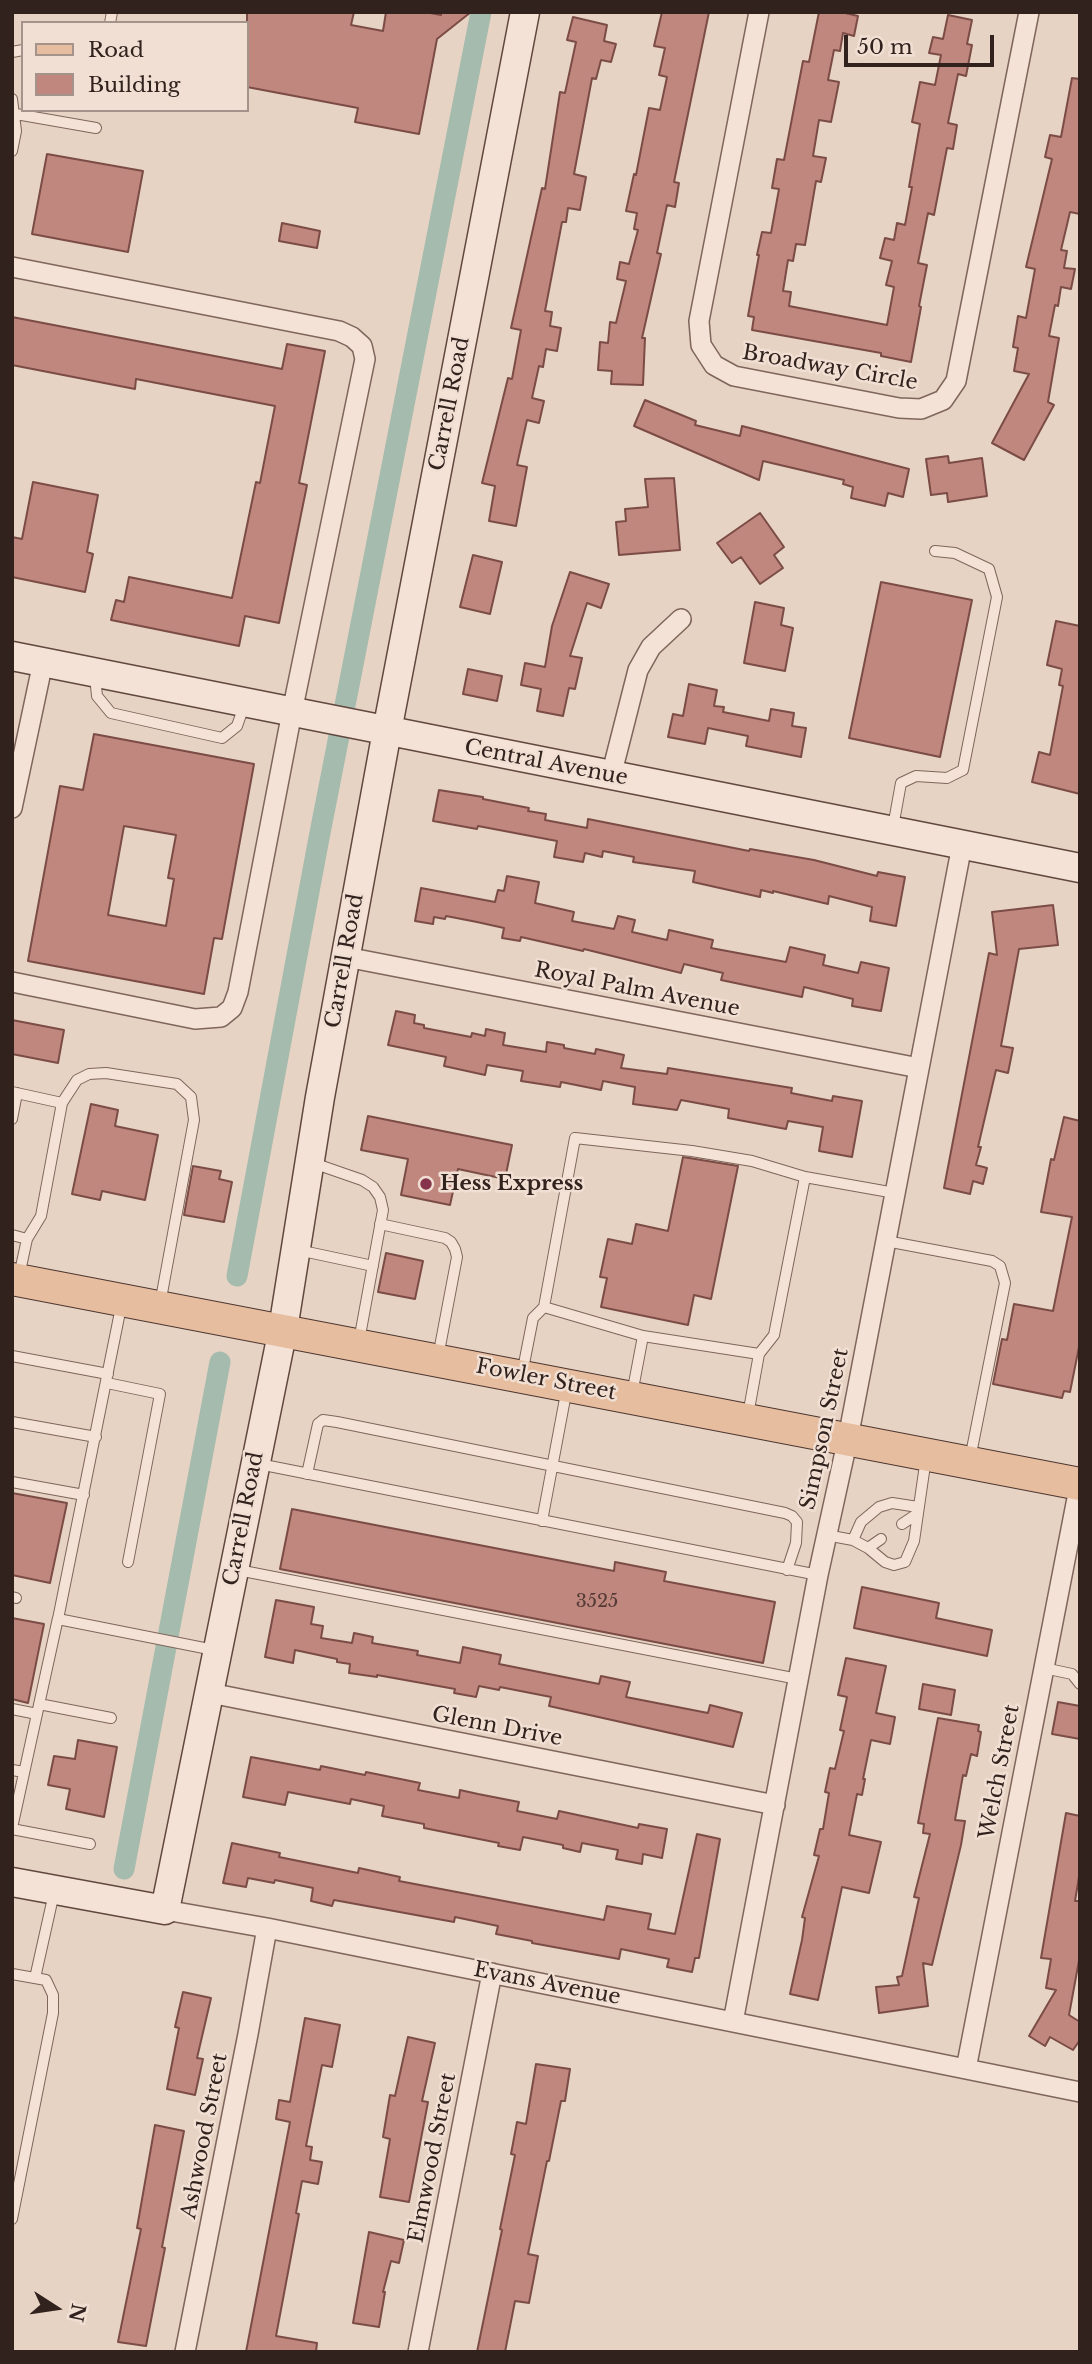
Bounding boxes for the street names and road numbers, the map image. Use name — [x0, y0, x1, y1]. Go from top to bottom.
street label: Carrell Road — [425, 335, 475, 473]
street label: Broadway Circle — [740, 340, 920, 396]
street label: Central Avenue — [462, 735, 630, 791]
street label: Carrell Road — [321, 892, 369, 1030]
street label: Royal Palm Avenue — [532, 958, 742, 1022]
street label: Simpson Street — [796, 1346, 854, 1512]
street label: Fowler Street — [474, 1354, 618, 1406]
street label: Carrell Road — [219, 1450, 269, 1588]
street label: Glenn Drive — [430, 1702, 564, 1752]
street label: Welch Street — [975, 1702, 1025, 1842]
street label: Evans Avenue — [471, 1957, 623, 2011]
street label: Ashwood Street — [177, 2051, 233, 2221]
street label: Elmwood Street — [404, 2071, 462, 2245]

